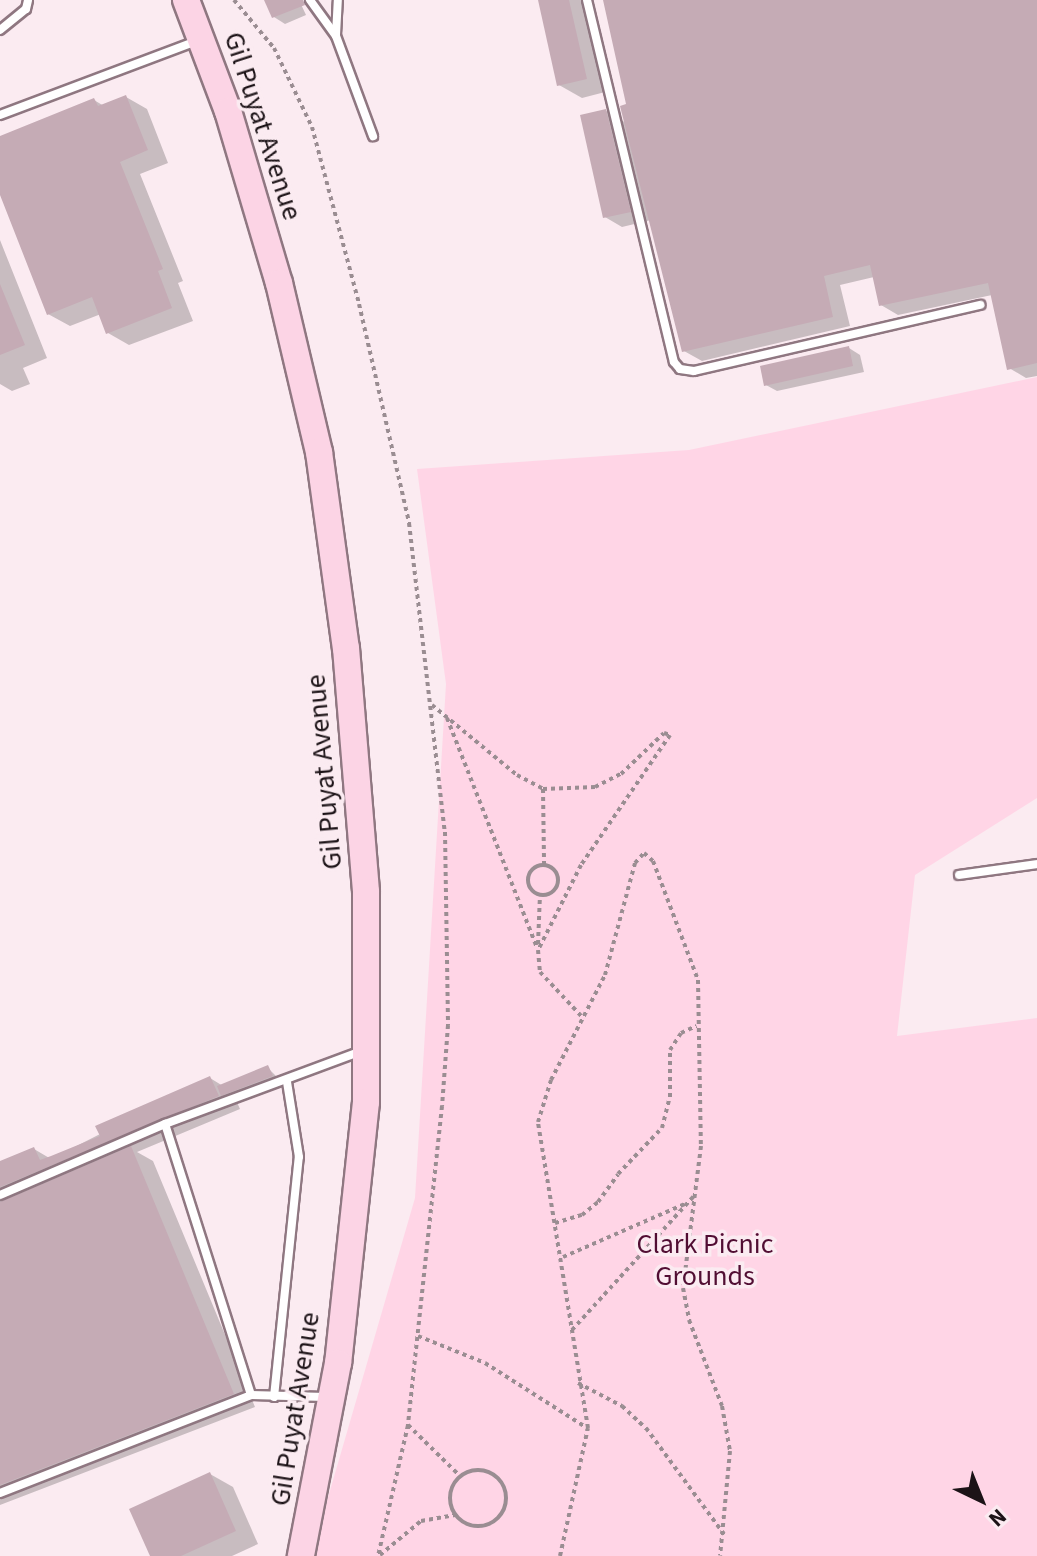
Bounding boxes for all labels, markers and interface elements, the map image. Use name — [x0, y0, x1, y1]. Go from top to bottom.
street label: Gil Puyat Avenue — [217, 28, 309, 224]
street label: Gil Puyat Avenue — [299, 673, 349, 871]
park label: Clark Picnic Grounds — [637, 1227, 773, 1293]
street label: Gil Puyat Avenue — [263, 1310, 327, 1508]
north arrow — [941, 1460, 1021, 1540]
text: N — [981, 1501, 1014, 1534]

